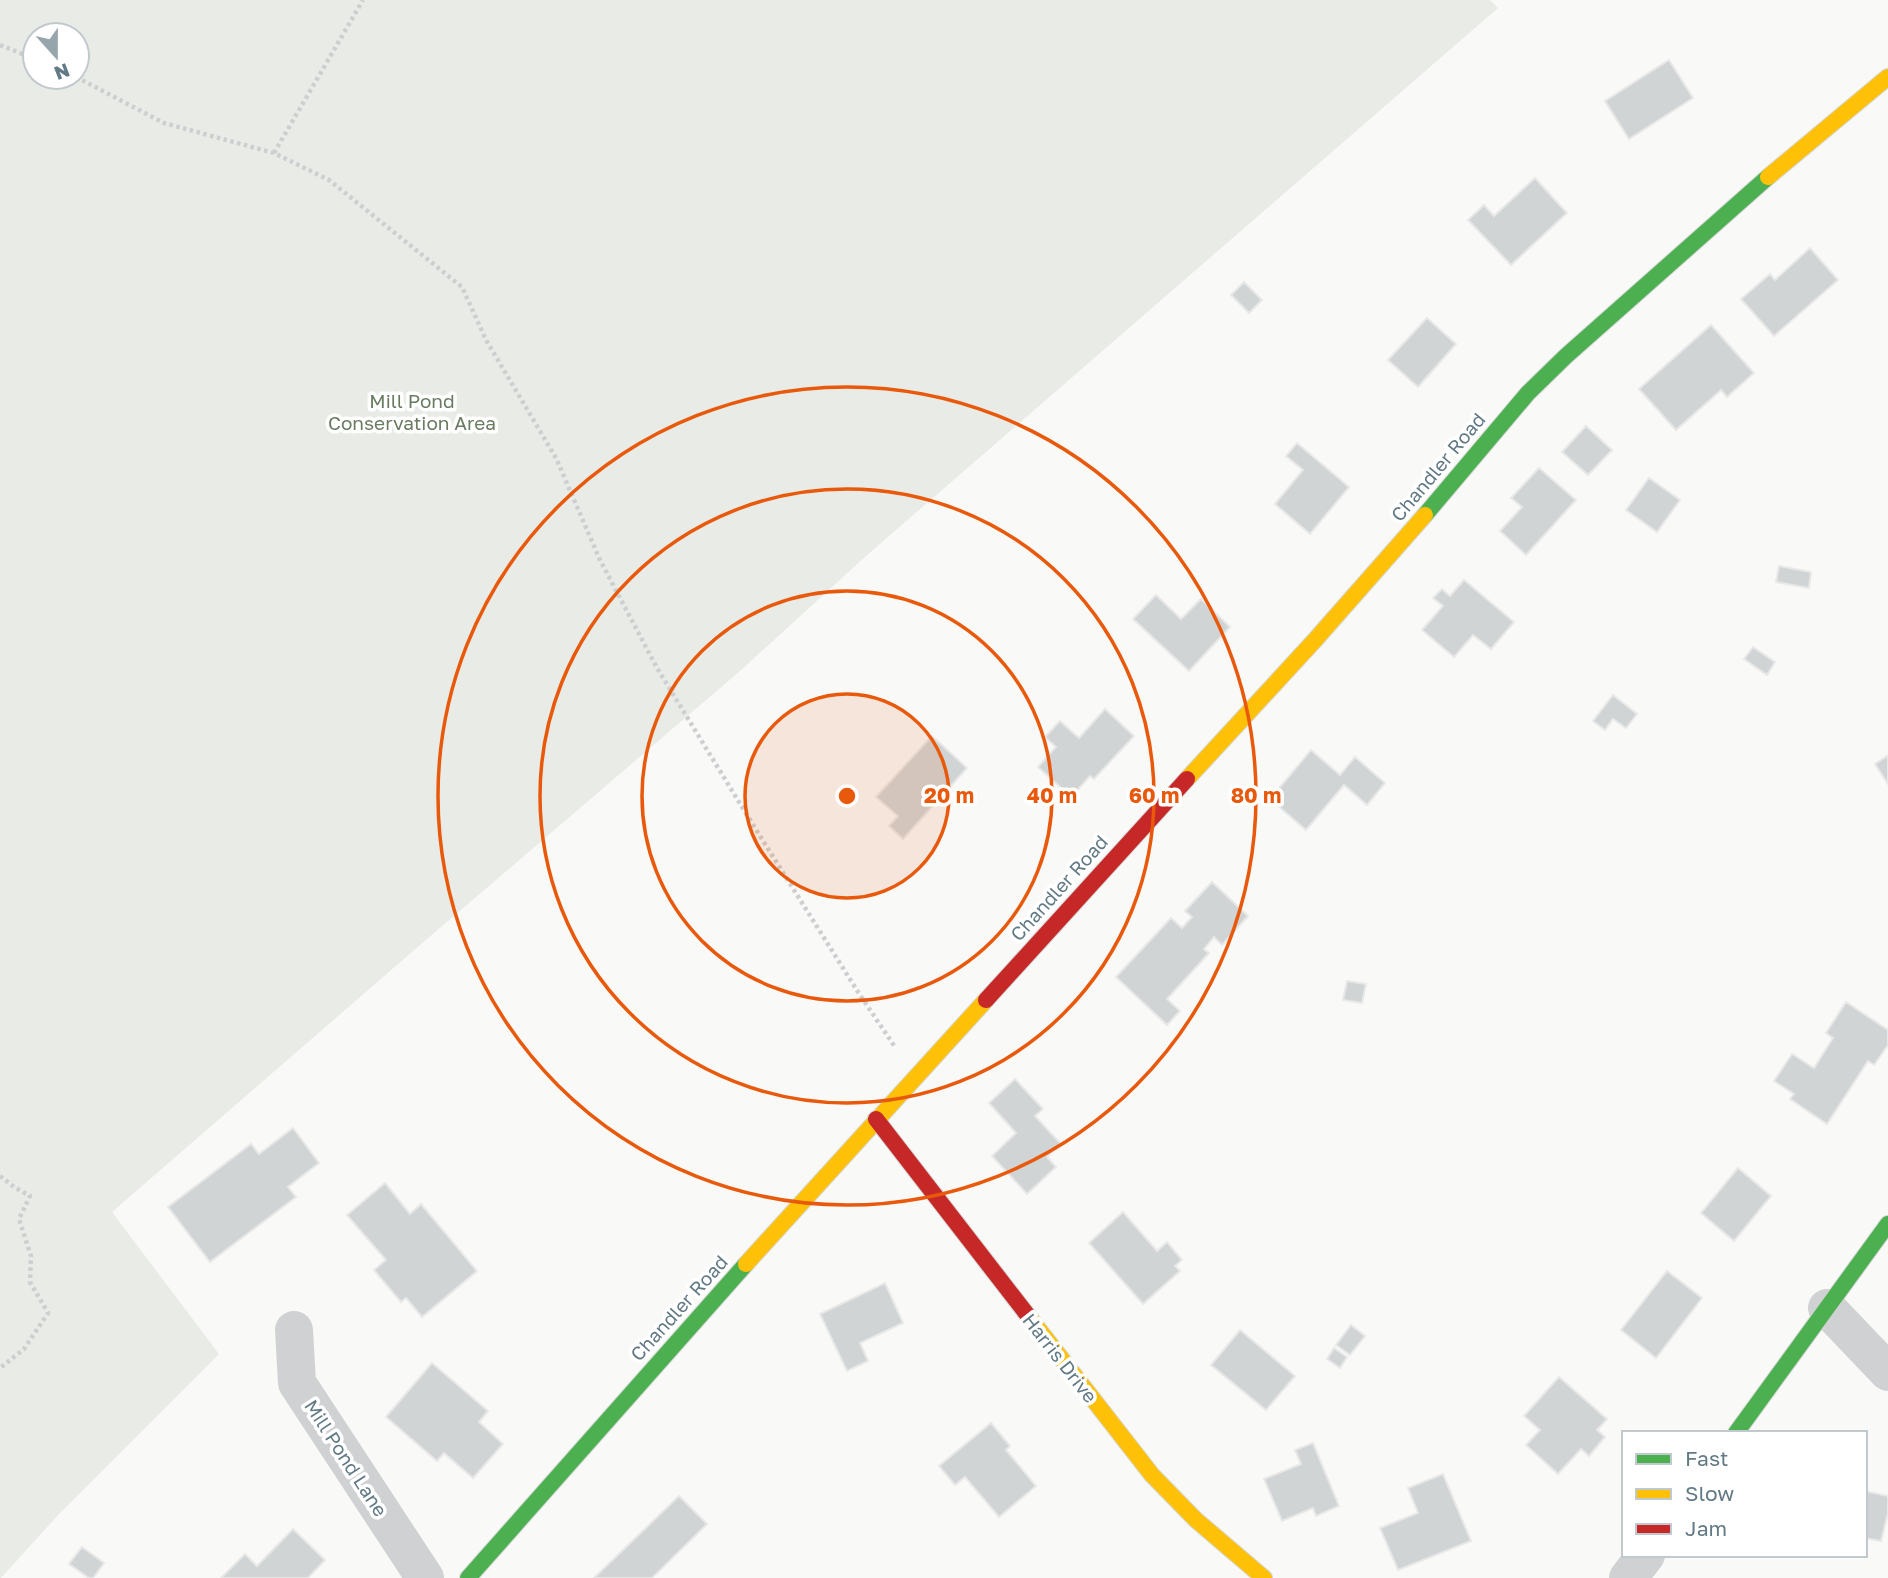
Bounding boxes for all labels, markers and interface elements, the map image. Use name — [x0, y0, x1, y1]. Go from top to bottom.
north arrow — [21, 21, 91, 91]
text: N — [51, 59, 73, 86]
park label: Mill Pond Conservation Area — [328, 389, 496, 434]
street label: Chandler Road — [1386, 408, 1490, 526]
text: 20 m — [924, 782, 974, 808]
text: 40 m — [1027, 782, 1077, 808]
text: 60 m — [1129, 782, 1179, 808]
text: 80 m — [1231, 782, 1281, 808]
centre of rings — [835, 784, 859, 808]
street label: Chandler Road — [1005, 830, 1112, 945]
street label: Chandler Road — [625, 1250, 732, 1365]
street label: Harris Drive — [1018, 1308, 1102, 1407]
street label: Mill Pond Lane — [300, 1395, 393, 1520]
legend — [1622, 1431, 1867, 1557]
text: Fast — [1685, 1445, 1728, 1471]
text: Slow — [1685, 1480, 1734, 1506]
text: Jam — [1685, 1515, 1727, 1541]

